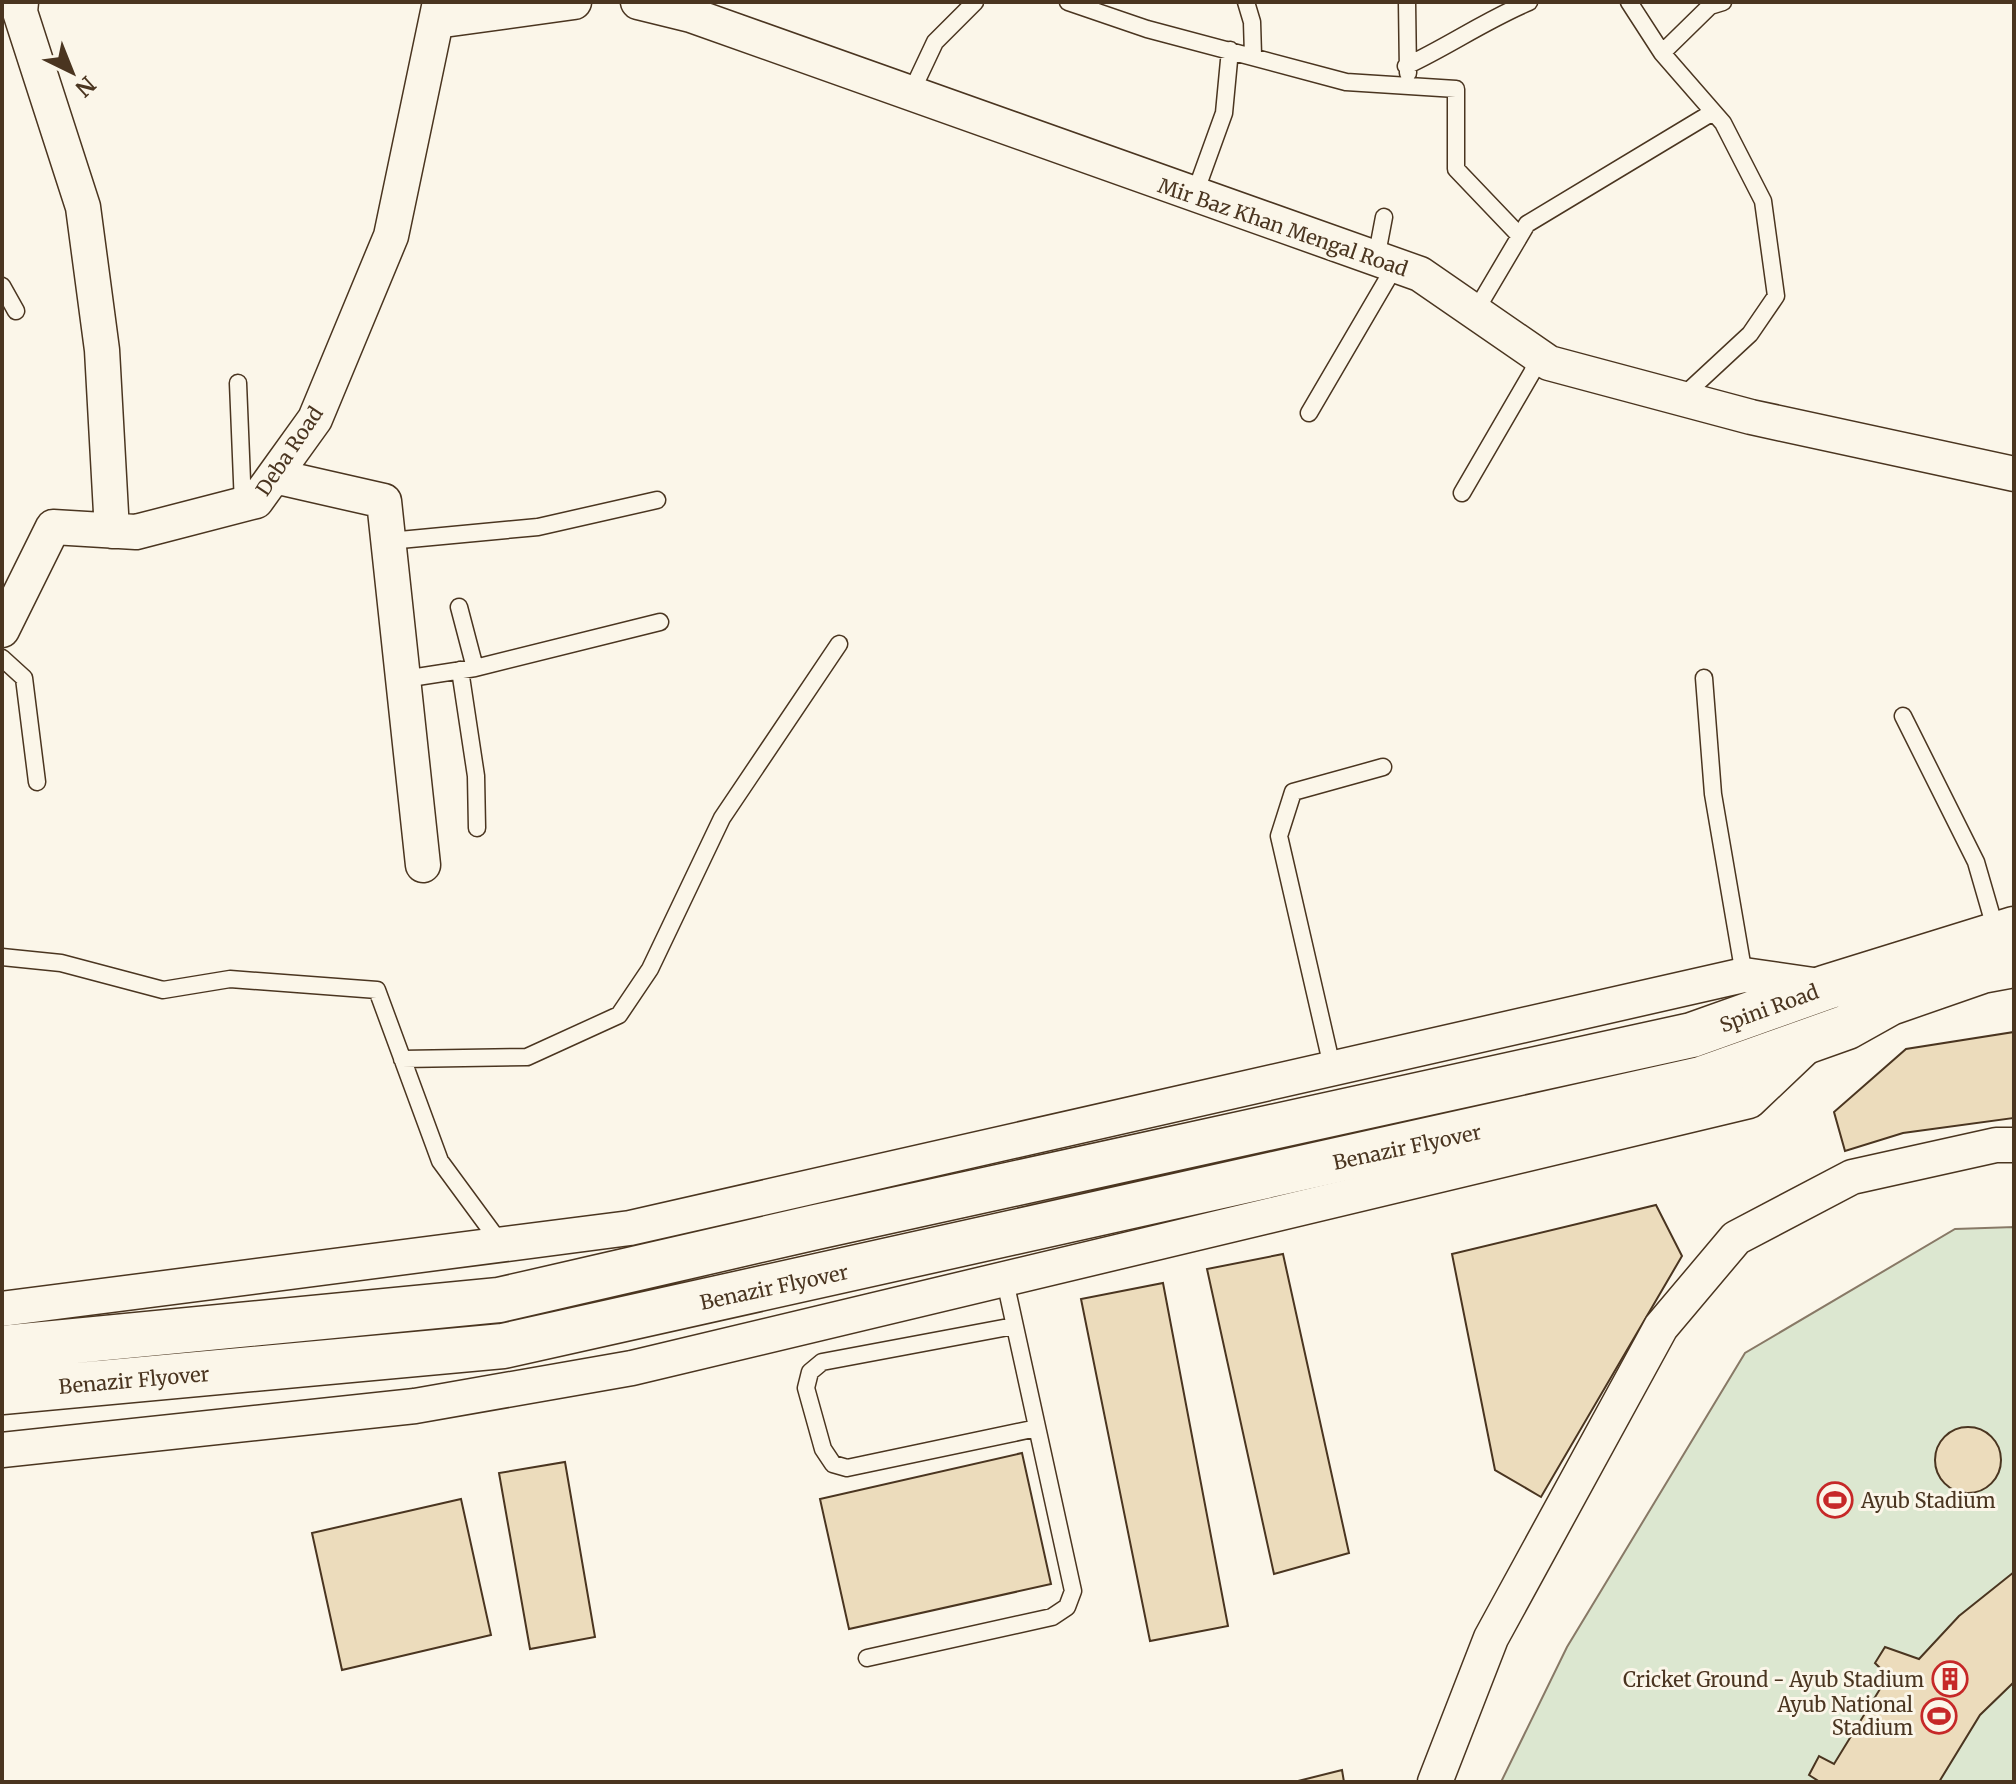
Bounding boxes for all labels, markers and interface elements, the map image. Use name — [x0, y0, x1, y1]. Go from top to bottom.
north arrow — [32, 32, 112, 112]
text: N — [69, 70, 102, 103]
street label: Mir Baz Khan Mengal Road — [1155, 172, 1411, 282]
street label: Deba Road — [250, 402, 328, 500]
street label: Spini Road — [1716, 979, 1822, 1037]
street label: Benazir Flyover — [1330, 1119, 1484, 1175]
street label: Benazir Flyover — [697, 1259, 851, 1315]
street label: Benazir Flyover — [58, 1361, 210, 1399]
sports icon: Ayub Stadium — [1816, 1481, 1854, 1519]
place label: Ayub Stadium — [1860, 1488, 1996, 1513]
building icon: Cricket Ground - Ayub Stadium — [1931, 1660, 1969, 1698]
place label: Cricket Ground - Ayub Stadium — [1623, 1667, 1924, 1692]
place label: Ayub National Stadium — [1776, 1692, 1913, 1740]
sports icon: Ayub National Stadium — [1920, 1697, 1958, 1735]

